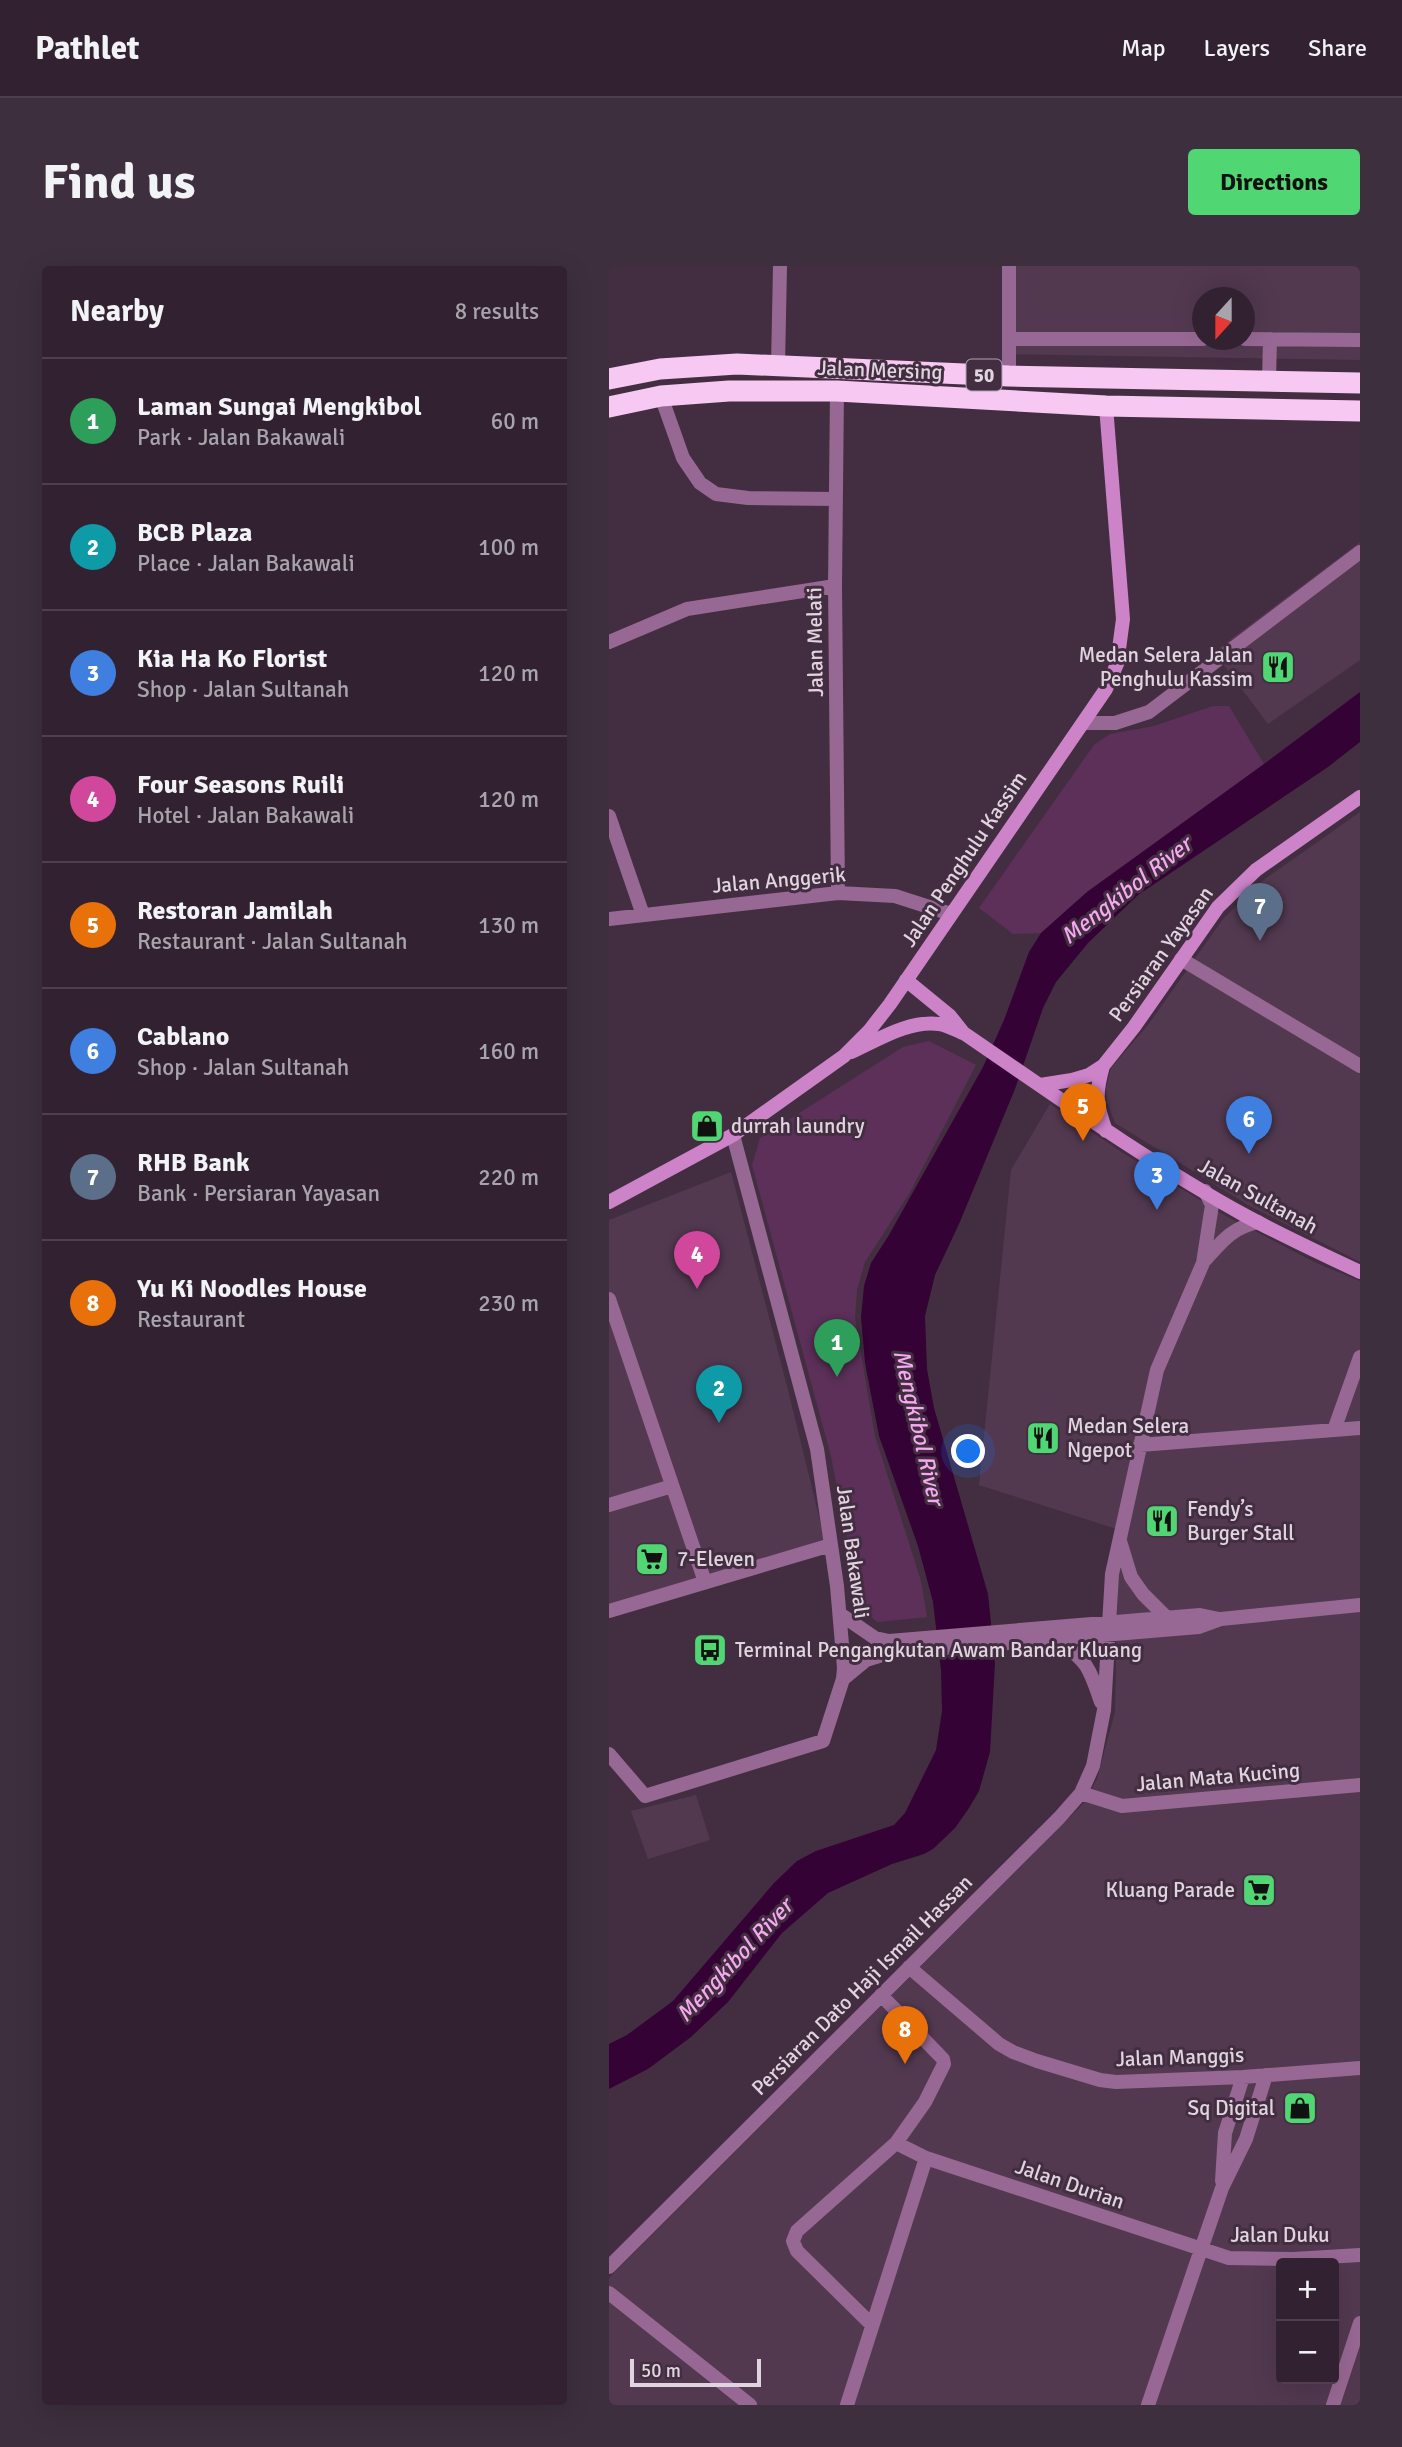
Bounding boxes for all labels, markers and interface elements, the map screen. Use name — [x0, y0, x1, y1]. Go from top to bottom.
text: Pathlet — [35, 28, 139, 69]
text: Map — [1121, 33, 1166, 63]
text: Layers — [1204, 33, 1270, 63]
text: Share — [1308, 33, 1367, 63]
button: Directions — [1188, 149, 1360, 215]
text: Find us — [42, 152, 195, 212]
north arrow — [1192, 287, 1255, 350]
text: Nearby — [70, 293, 164, 330]
text: 8 results — [455, 297, 539, 326]
street label: Jalan Mersing — [817, 355, 943, 385]
road number: 50 — [967, 360, 1001, 390]
text: Laman Sungai Mengkibol — [137, 391, 422, 423]
text: 1 — [87, 407, 99, 436]
text: 60 m — [491, 407, 539, 436]
text: Park · Jalan Bakawali — [137, 423, 345, 452]
text: BCB Plaza — [137, 517, 252, 549]
text: 2 — [87, 533, 99, 562]
text: 100 m — [478, 533, 539, 562]
text: Place · Jalan Bakawali — [137, 549, 355, 578]
street label: Jalan Melati — [801, 587, 829, 697]
place label: Medan Selera Jalan Penghulu Kassim — [1078, 642, 1253, 692]
text: Kia Ha Ko Florist — [137, 643, 327, 675]
restaurant icon: Medan Selera Jalan Penghulu Kassim — [1259, 648, 1297, 686]
text: 3 — [87, 659, 99, 688]
text: 120 m — [478, 659, 539, 688]
text: Shop · Jalan Sultanah — [137, 675, 349, 704]
street label: Jalan Penghulu Kassim — [896, 766, 1032, 952]
text: Four Seasons Ruili — [137, 769, 344, 801]
text: 4 — [87, 785, 99, 814]
text: 120 m — [478, 785, 539, 814]
text: Hotel · Jalan Bakawali — [137, 801, 354, 830]
water label: Mengkibol River — [1055, 828, 1200, 951]
street label: Jalan Anggerik — [711, 861, 847, 899]
street label: Persiaran Yayasan — [1103, 881, 1219, 1027]
pin: 7 — [1237, 883, 1283, 941]
text: Restoran Jamilah — [137, 895, 333, 927]
text: 5 — [87, 911, 99, 940]
text: 130 m — [478, 911, 539, 940]
text: Restaurant · Jalan Sultanah — [137, 927, 408, 956]
text: Cablano — [137, 1021, 229, 1053]
text: 6 — [87, 1037, 99, 1066]
text: 160 m — [478, 1037, 539, 1066]
text: Shop · Jalan Sultanah — [137, 1053, 349, 1082]
pin: 5 — [1060, 1083, 1106, 1141]
pin: 6 — [1226, 1096, 1272, 1154]
shop icon: durrah laundry — [688, 1107, 726, 1145]
place label: durrah laundry — [731, 1113, 865, 1139]
text: RHB Bank — [137, 1147, 250, 1179]
pin: 3 — [1134, 1152, 1180, 1210]
street label: Jalan Sultanah — [1194, 1152, 1322, 1240]
text: 7 — [87, 1163, 99, 1192]
text: 220 m — [478, 1163, 539, 1192]
text: Bank · Persiaran Yayasan — [137, 1179, 380, 1208]
pin: 4 — [674, 1231, 720, 1289]
text: Yu Ki Noodles House — [137, 1273, 367, 1305]
text: 8 — [87, 1289, 99, 1318]
text: 230 m — [478, 1289, 539, 1318]
text: Restaurant — [137, 1305, 245, 1334]
pin: 1 — [814, 1319, 860, 1377]
water label: Mengkibol River — [887, 1347, 951, 1511]
pin: 2 — [696, 1365, 742, 1423]
place label: Medan Selera Ngepot — [1067, 1413, 1189, 1463]
restaurant icon: Medan Selera Ngepot — [1024, 1419, 1062, 1457]
your location — [951, 1434, 985, 1468]
street label: Jalan Bakawali — [831, 1484, 875, 1620]
place label: Fendy’s Burger Stall — [1187, 1496, 1294, 1546]
restaurant icon: Fendy’s Burger Stall — [1143, 1502, 1181, 1540]
supermarket icon: 7-Eleven — [633, 1540, 671, 1578]
place label: 7-Eleven — [677, 1546, 755, 1572]
bus stop icon: Terminal Pengangkutan Awam Bandar Kluang — [691, 1631, 729, 1669]
place label: Terminal Pengangkutan Awam Bandar Kluang — [735, 1637, 1142, 1663]
street label: Jalan Mata Kucing — [1135, 1757, 1301, 1797]
street label: Persiaran Dato Haji Ismail Hassan — [746, 1869, 978, 2101]
supermarket icon: Kluang Parade — [1240, 1871, 1278, 1909]
place label: Kluang Parade — [1105, 1877, 1235, 1903]
water label: Mengkibol River — [670, 1890, 801, 2028]
pin: 8 — [882, 2006, 928, 2064]
street label: Jalan Manggis — [1115, 2042, 1245, 2072]
shop icon: Sq Digital — [1281, 2089, 1319, 2127]
place label: Sq Digital — [1188, 2095, 1275, 2121]
street label: Jalan Durian — [1012, 2153, 1128, 2215]
street label: Jalan Duku — [1230, 2222, 1330, 2248]
map controls — [1276, 2258, 1339, 2384]
button: + — [1276, 2258, 1339, 2321]
button: − — [1276, 2321, 1339, 2384]
scale bar — [630, 2356, 761, 2388]
text: 50 m — [641, 2359, 681, 2383]

